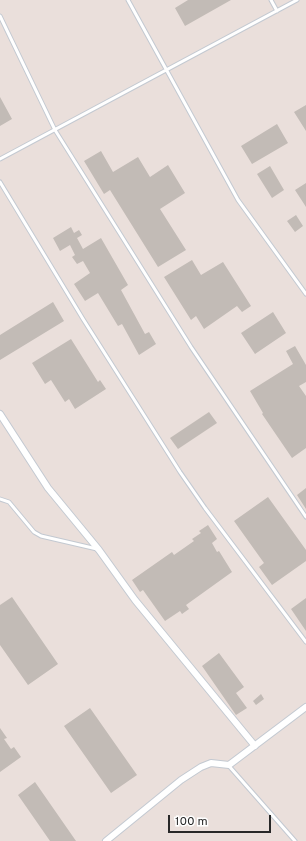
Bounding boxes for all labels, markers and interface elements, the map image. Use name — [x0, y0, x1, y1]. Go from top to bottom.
scale bar — [170, 807, 273, 833]
text: 100 m — [175, 814, 208, 830]

